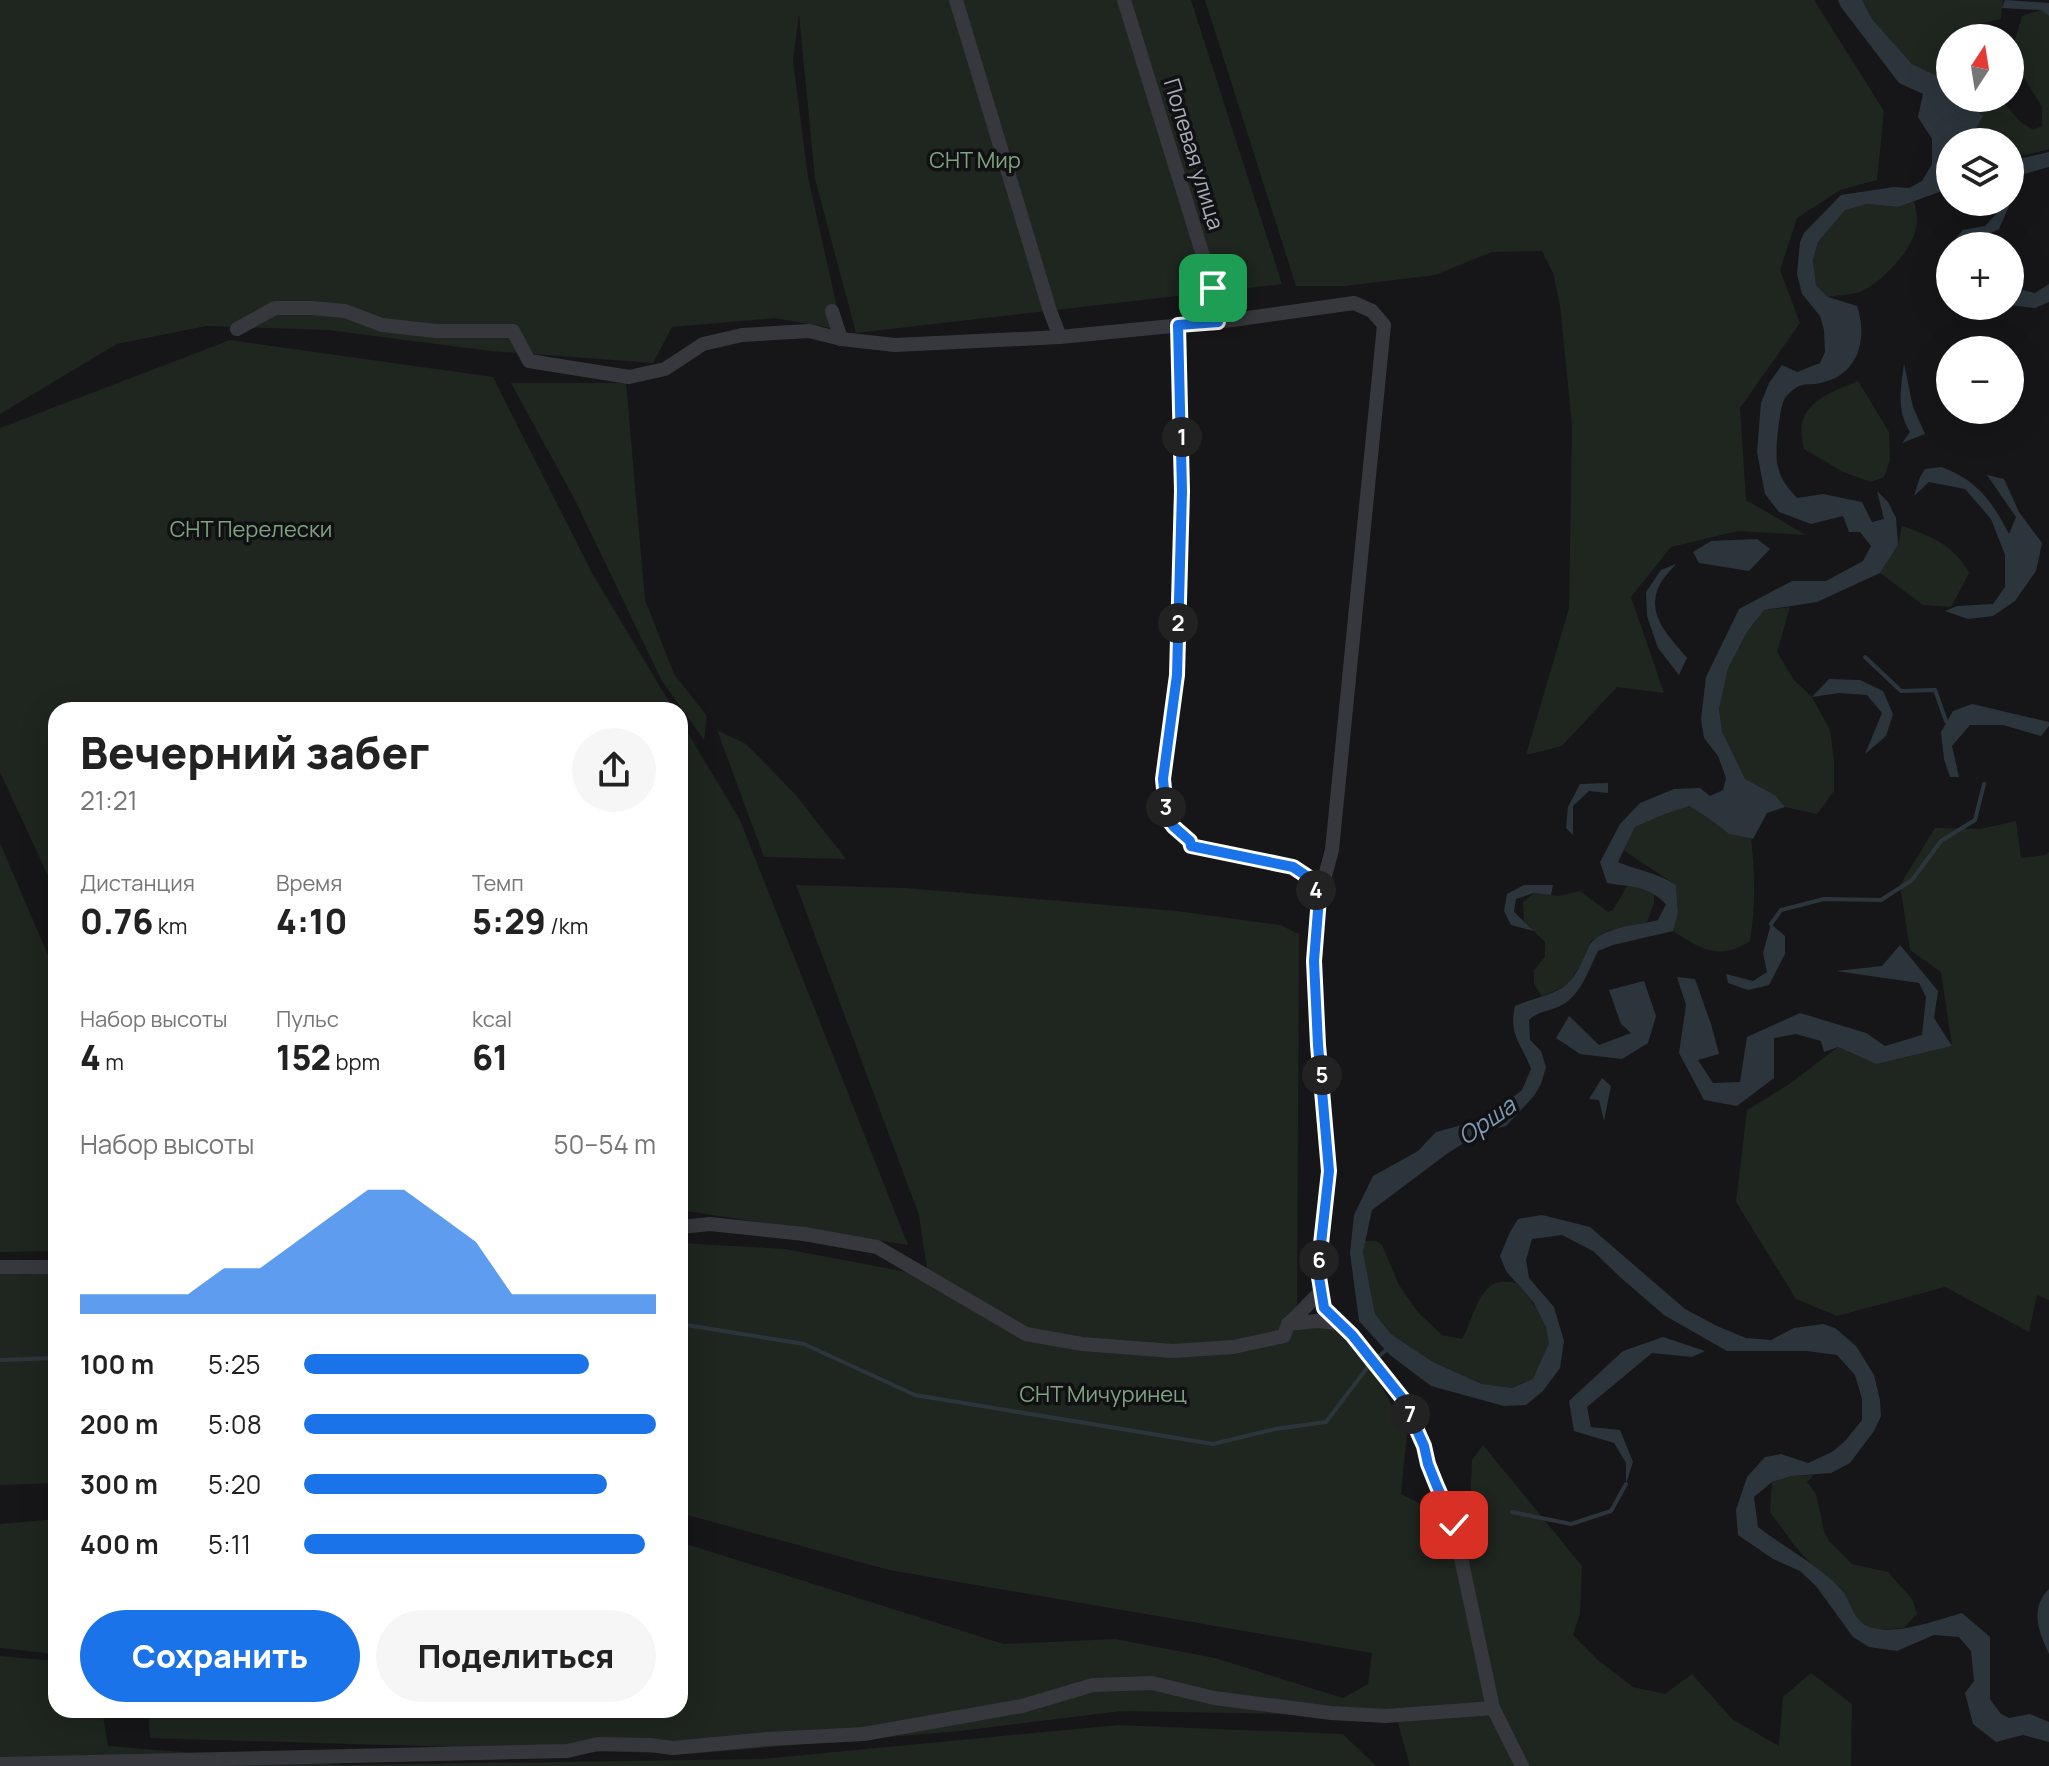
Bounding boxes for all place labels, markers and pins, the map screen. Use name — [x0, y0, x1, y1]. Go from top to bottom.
pin — [1179, 254, 1247, 322]
pin: 1 — [1162, 417, 1202, 457]
pin: 2 — [1158, 603, 1198, 643]
pin: 3 — [1146, 787, 1186, 827]
pin: 4 — [1296, 870, 1336, 910]
pin: 5 — [1302, 1055, 1342, 1095]
pin: 6 — [1299, 1240, 1339, 1280]
pin: 7 — [1390, 1394, 1430, 1434]
pin — [1420, 1491, 1488, 1559]

